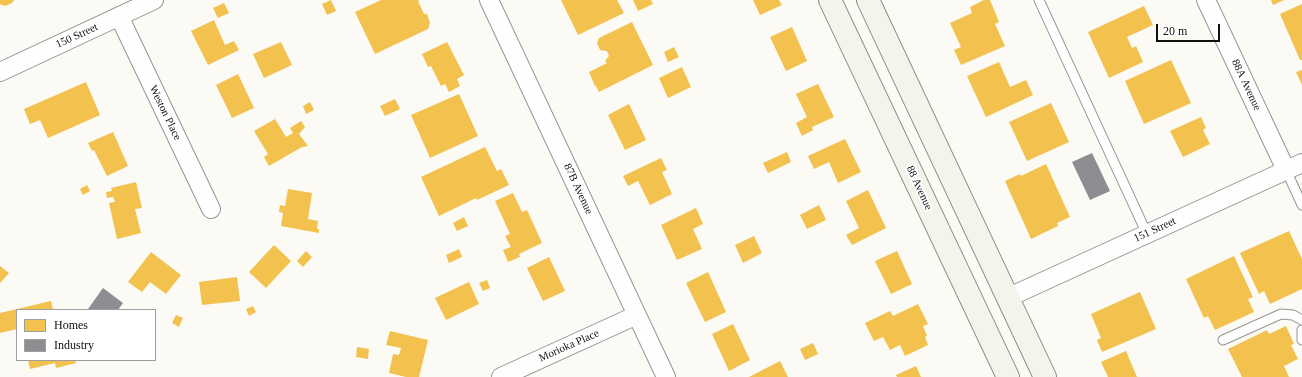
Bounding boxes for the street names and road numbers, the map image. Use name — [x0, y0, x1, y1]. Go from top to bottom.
street label: 150 Street — [54, 21, 100, 51]
street label: 88A Avenue — [1228, 57, 1264, 113]
street label: Weston Place — [146, 83, 184, 143]
street label: 87B Avenue — [561, 162, 595, 216]
street label: 88 Avenue — [903, 164, 935, 212]
street label: 151 Street — [1132, 215, 1178, 245]
street label: Morioka Place — [537, 327, 601, 365]

